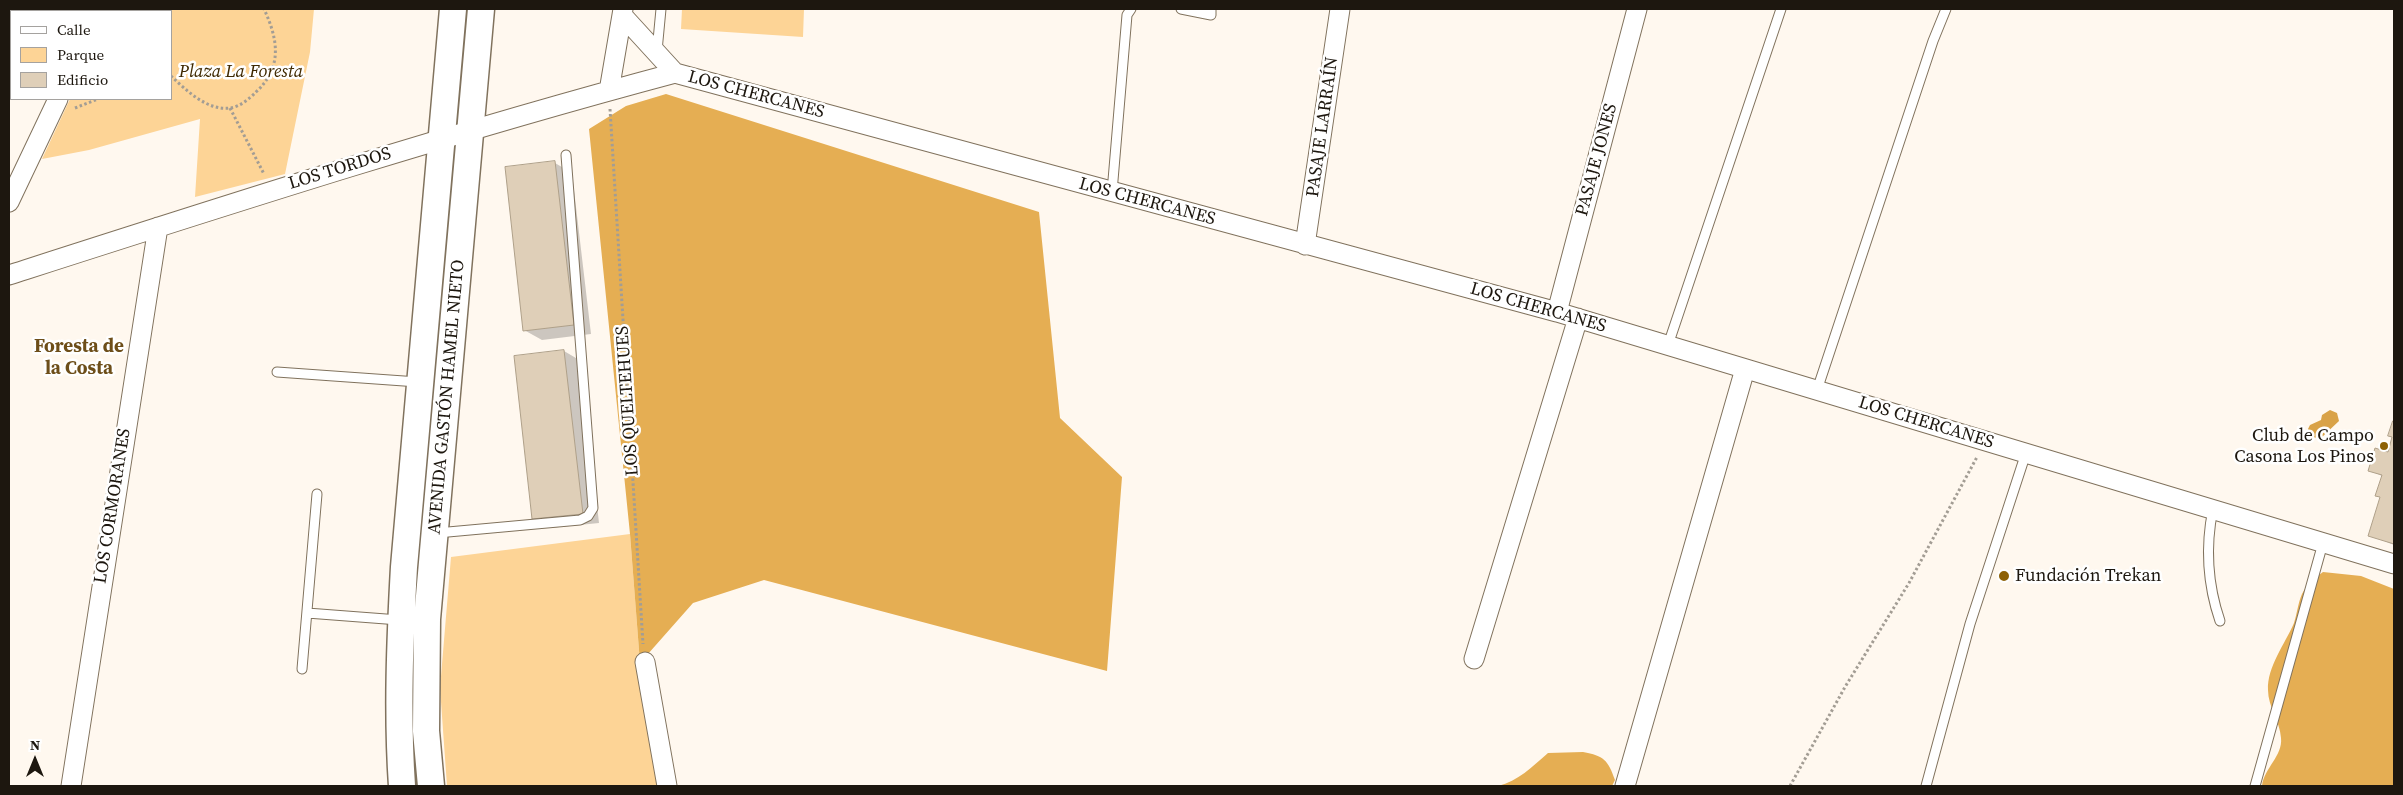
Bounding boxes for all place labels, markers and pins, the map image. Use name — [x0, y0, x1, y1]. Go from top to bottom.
place label: Club de Campo Casona Los Pinos — [2234, 425, 2374, 468]
marker: Club de Campo Casona Los Pinos — [2378, 440, 2390, 452]
place label: Fundación Trekan — [2015, 565, 2161, 587]
marker: Fundación Trekan — [1997, 569, 2011, 583]

